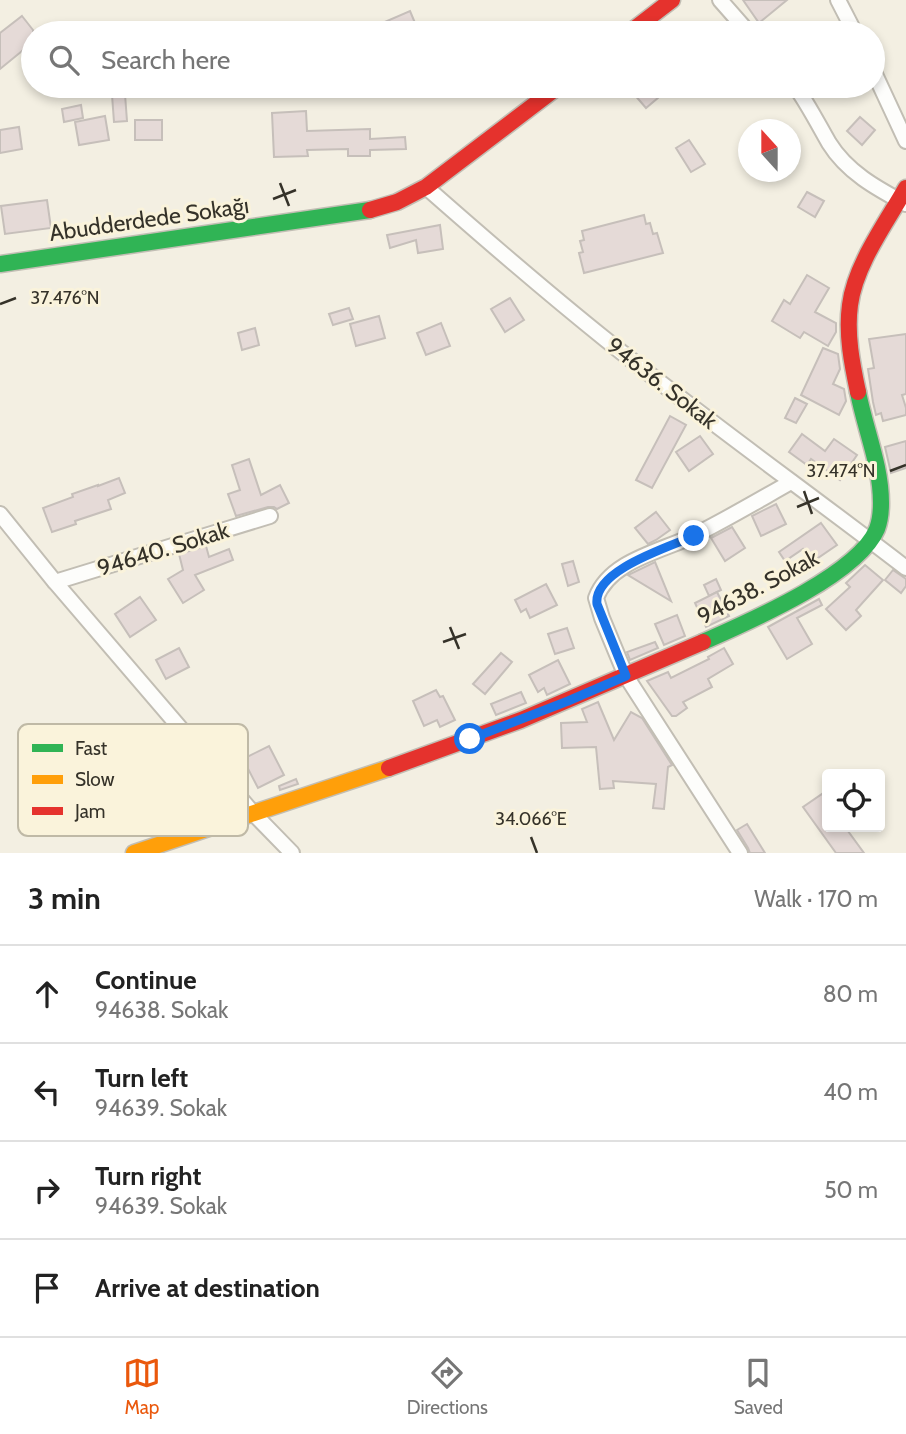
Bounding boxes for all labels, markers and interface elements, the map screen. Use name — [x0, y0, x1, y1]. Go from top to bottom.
search box — [21, 21, 885, 98]
icon: search — [45, 41, 83, 79]
text: Search here — [101, 44, 230, 76]
north arrow — [738, 119, 801, 182]
street label: Abudderdede Sokağı — [47, 191, 251, 247]
text: 37.476°N — [31, 287, 99, 309]
street label: 94636. Sokak — [601, 331, 723, 435]
text: 37.474°N — [807, 460, 875, 482]
street label: 94640. Sokak — [94, 516, 233, 582]
route end — [678, 520, 709, 551]
street label: 94638. Sokak — [693, 543, 824, 631]
route start — [454, 723, 485, 754]
legend — [18, 724, 248, 836]
text: Fast — [75, 737, 108, 760]
text: Slow — [75, 768, 115, 791]
map controls — [822, 769, 885, 832]
button: locate — [822, 769, 885, 832]
text: Jam — [74, 800, 105, 823]
text: 34.066°E — [495, 808, 567, 830]
text: 3 min — [28, 880, 101, 917]
text: Walk · 170 m — [754, 885, 878, 913]
text: Continue — [95, 964, 197, 996]
icon: ahead — [28, 975, 66, 1013]
text: 80 m — [823, 980, 878, 1008]
text: 94638. Sokak — [95, 996, 228, 1024]
text: Turn left — [95, 1062, 188, 1094]
icon: left — [28, 1073, 66, 1111]
text: 40 m — [823, 1078, 878, 1106]
text: 94639. Sokak — [95, 1094, 227, 1122]
text: Turn right — [95, 1160, 201, 1192]
icon: right — [28, 1171, 66, 1209]
text: 50 m — [824, 1176, 878, 1204]
text: 94639. Sokak — [95, 1192, 227, 1220]
icon: arrive — [28, 1269, 66, 1307]
text: Arrive at destination — [95, 1272, 320, 1304]
tab: Map — [123, 1354, 161, 1419]
tab: Directions — [407, 1354, 488, 1419]
tab: Saved — [734, 1354, 783, 1419]

